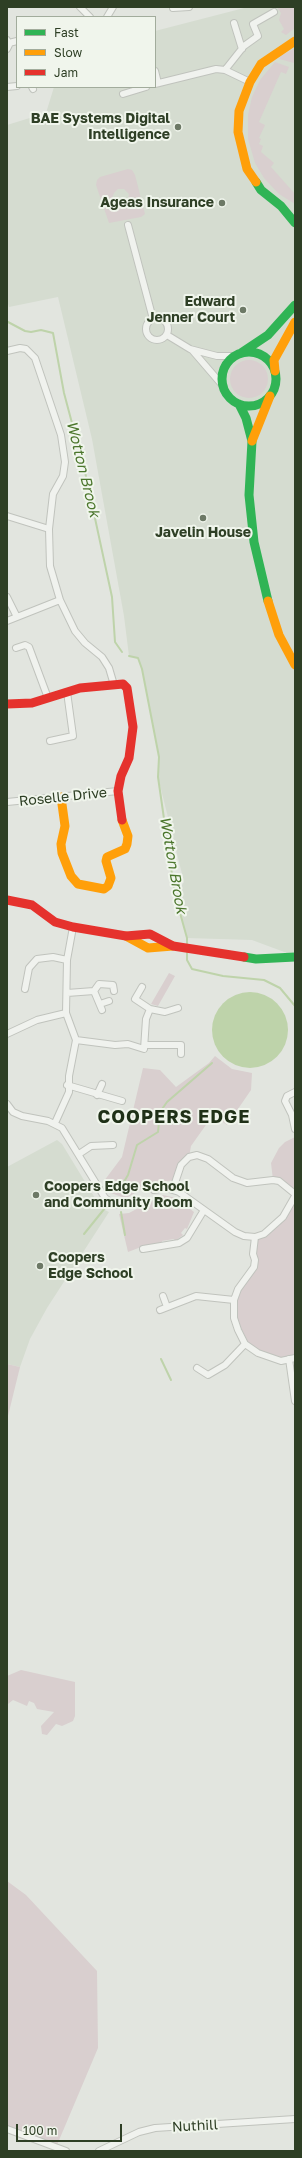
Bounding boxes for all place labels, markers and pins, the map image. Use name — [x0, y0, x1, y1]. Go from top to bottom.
place label: BAE Systems Digital Intelligence — [31, 111, 170, 144]
marker: BAE Systems Digital Intelligence — [173, 122, 183, 132]
place label: Ageas Insurance — [100, 195, 214, 211]
marker: Ageas Insurance — [217, 198, 227, 208]
place label: Edward Jenner Court — [147, 294, 235, 326]
marker: Edward Jenner Court — [238, 305, 248, 315]
marker: Javelin House — [198, 513, 208, 523]
place label: Javelin House — [155, 525, 251, 541]
place label: Coopers Edge School and Community Room — [44, 1179, 192, 1212]
marker: Coopers Edge School and Community Room — [31, 1190, 41, 1200]
place label: Coopers Edge School — [48, 1250, 133, 1282]
marker: Coopers Edge School — [35, 1261, 45, 1271]

